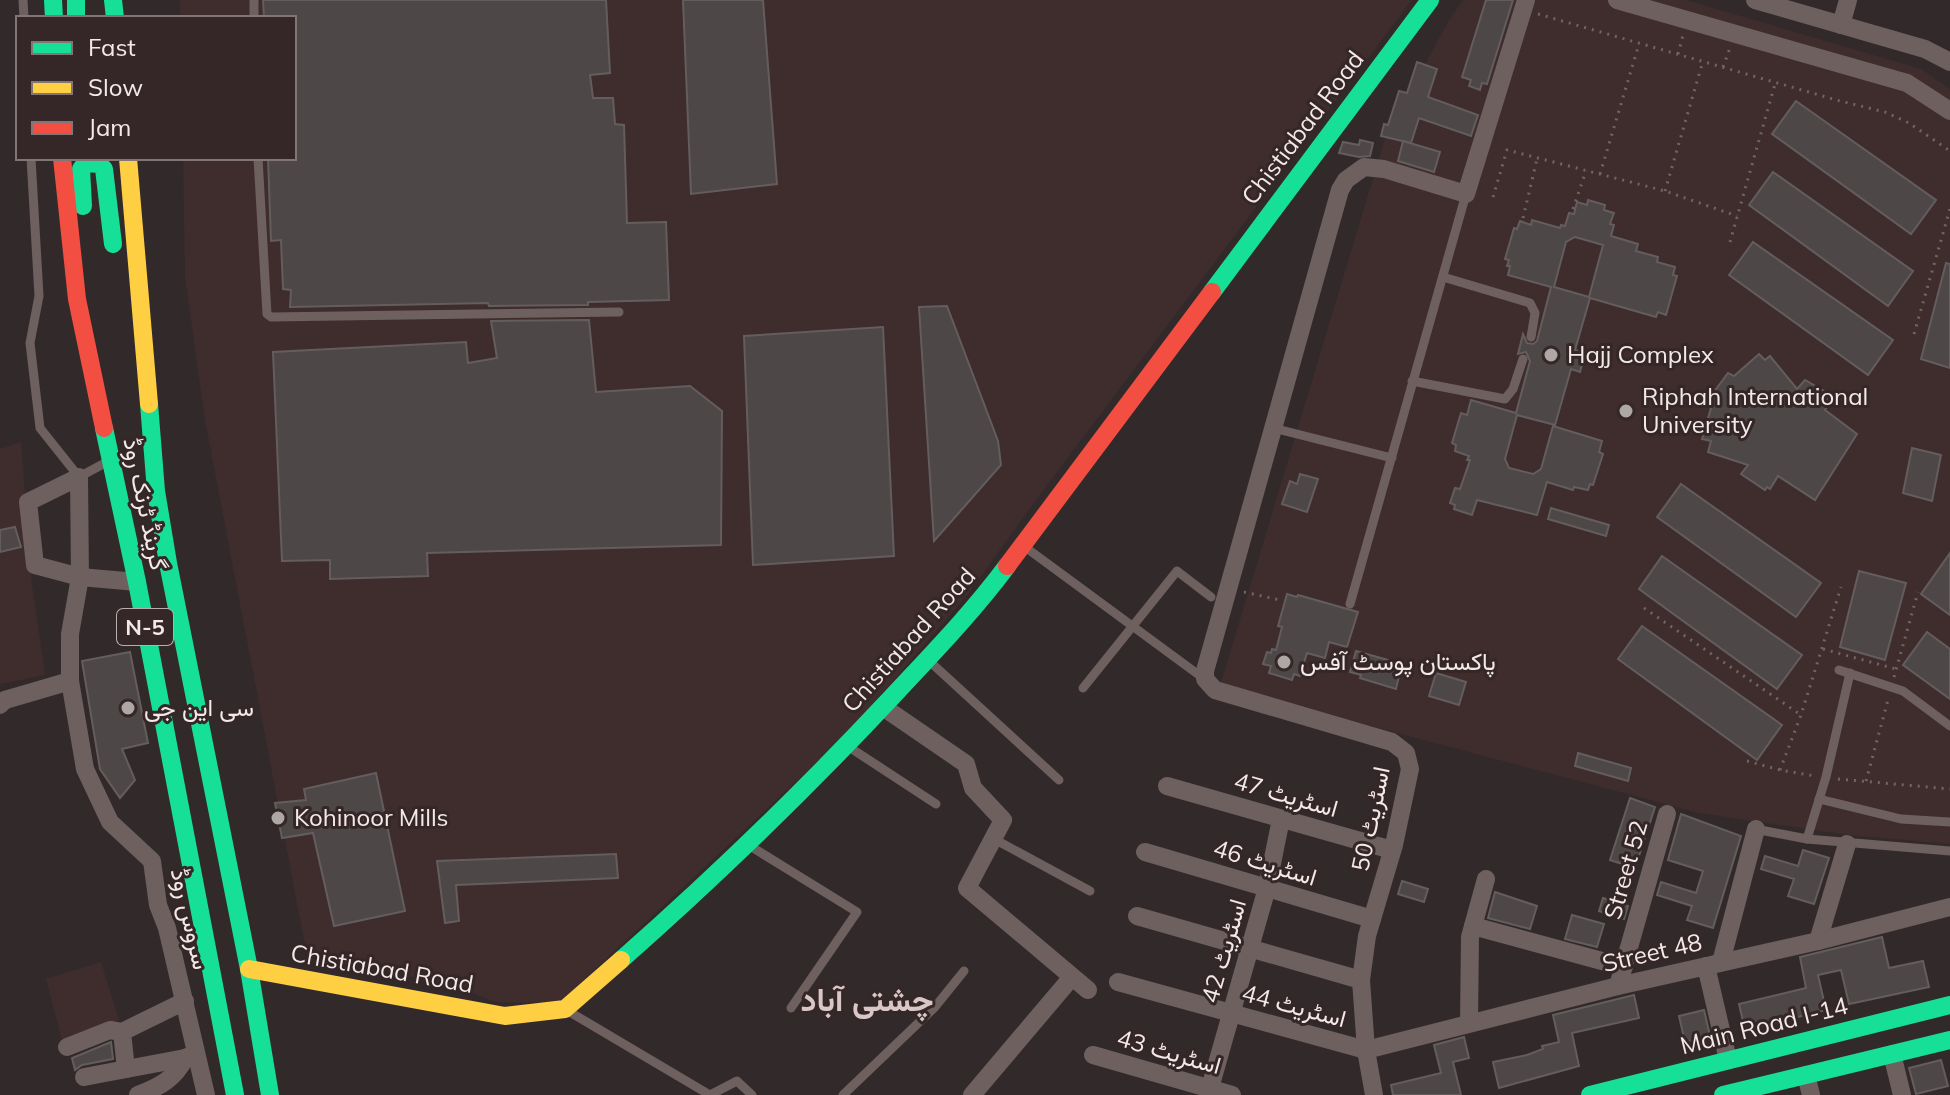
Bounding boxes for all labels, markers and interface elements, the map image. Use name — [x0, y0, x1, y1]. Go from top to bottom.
legend — [16, 16, 296, 160]
text: Fast — [88, 32, 136, 62]
street label: Chistiabad Road — [1235, 45, 1370, 210]
text: Slow — [88, 72, 143, 102]
text: Jam — [88, 112, 131, 142]
place label: Hajj Complex — [1567, 339, 1714, 369]
marker: Hajj Complex — [1542, 346, 1560, 364]
place label: Riphah International University — [1642, 381, 1868, 439]
marker: Riphah International University — [1617, 402, 1635, 420]
street label: گرینڈ ٹرنک روڈ — [116, 435, 175, 573]
street label: Chistiabad Road — [835, 561, 981, 718]
road number: N-5 — [117, 609, 173, 645]
place label: پاکستان پوسٹ آفس — [1300, 646, 1496, 678]
marker: پاکستان پوسٹ آفس — [1275, 653, 1293, 671]
place label: سی این جی — [144, 692, 254, 722]
marker: سی این جی — [119, 699, 137, 717]
street label: اسٹریٹ 50 — [1344, 763, 1397, 874]
street label: اسٹریٹ 47 — [1231, 765, 1342, 824]
place label: Kohinoor Mills — [294, 802, 449, 832]
marker: Kohinoor Mills — [269, 809, 287, 827]
street label: Street 52 — [1597, 817, 1653, 923]
street label: اسٹریٹ 46 — [1210, 832, 1321, 893]
street label: سروس روڈ — [164, 865, 217, 973]
street label: اسٹریٹ 42 — [1194, 895, 1253, 1006]
street label: Street 48 — [1599, 926, 1705, 978]
street label: Chistiabad Road — [289, 937, 476, 999]
street label: اسٹریٹ 44 — [1239, 977, 1350, 1034]
district label: چشتی آباد — [801, 979, 933, 1022]
street label: Main Road I-14 — [1677, 990, 1851, 1060]
street label: اسٹریٹ 43 — [1114, 1022, 1225, 1081]

